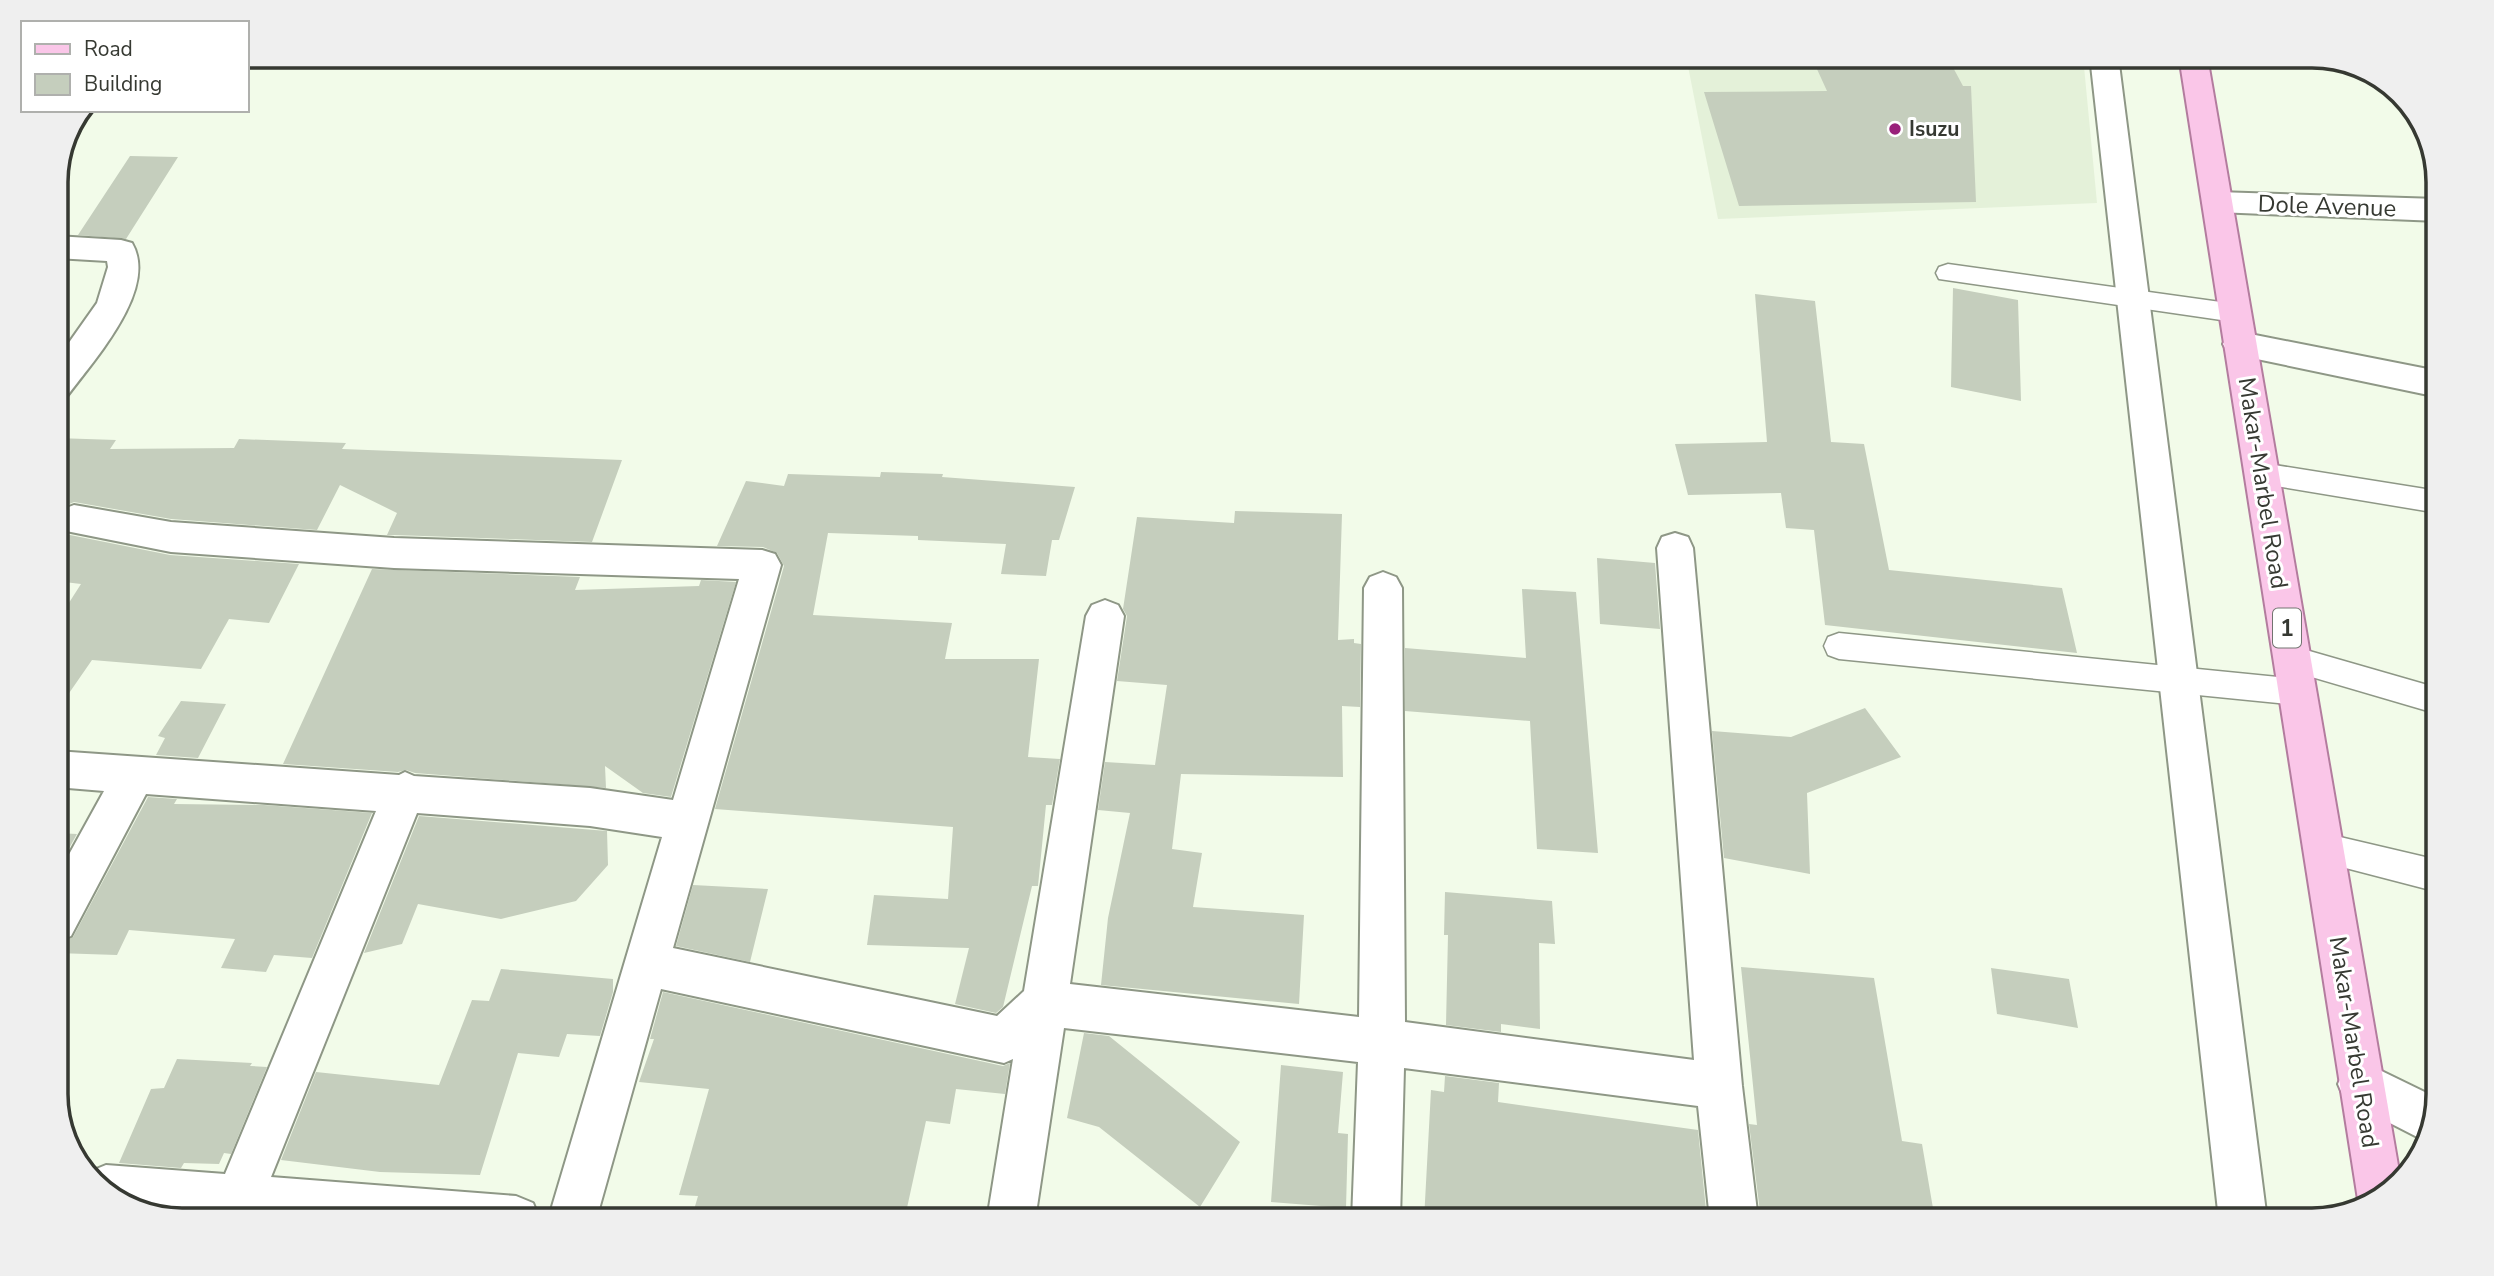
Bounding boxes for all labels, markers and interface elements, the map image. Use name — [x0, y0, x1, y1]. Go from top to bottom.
legend — [21, 21, 248, 112]
text: Road — [84, 35, 133, 63]
text: Building — [84, 70, 162, 98]
place label: Isuzu — [1909, 115, 1959, 143]
marker: Isuzu — [1887, 121, 1903, 137]
street label: Dole Avenue — [2257, 188, 2397, 224]
street label: Makar-Marbel Road — [2230, 375, 2296, 591]
road number: 1 — [2273, 608, 2301, 648]
street label: Makar-Marbel Road — [2321, 934, 2387, 1150]

